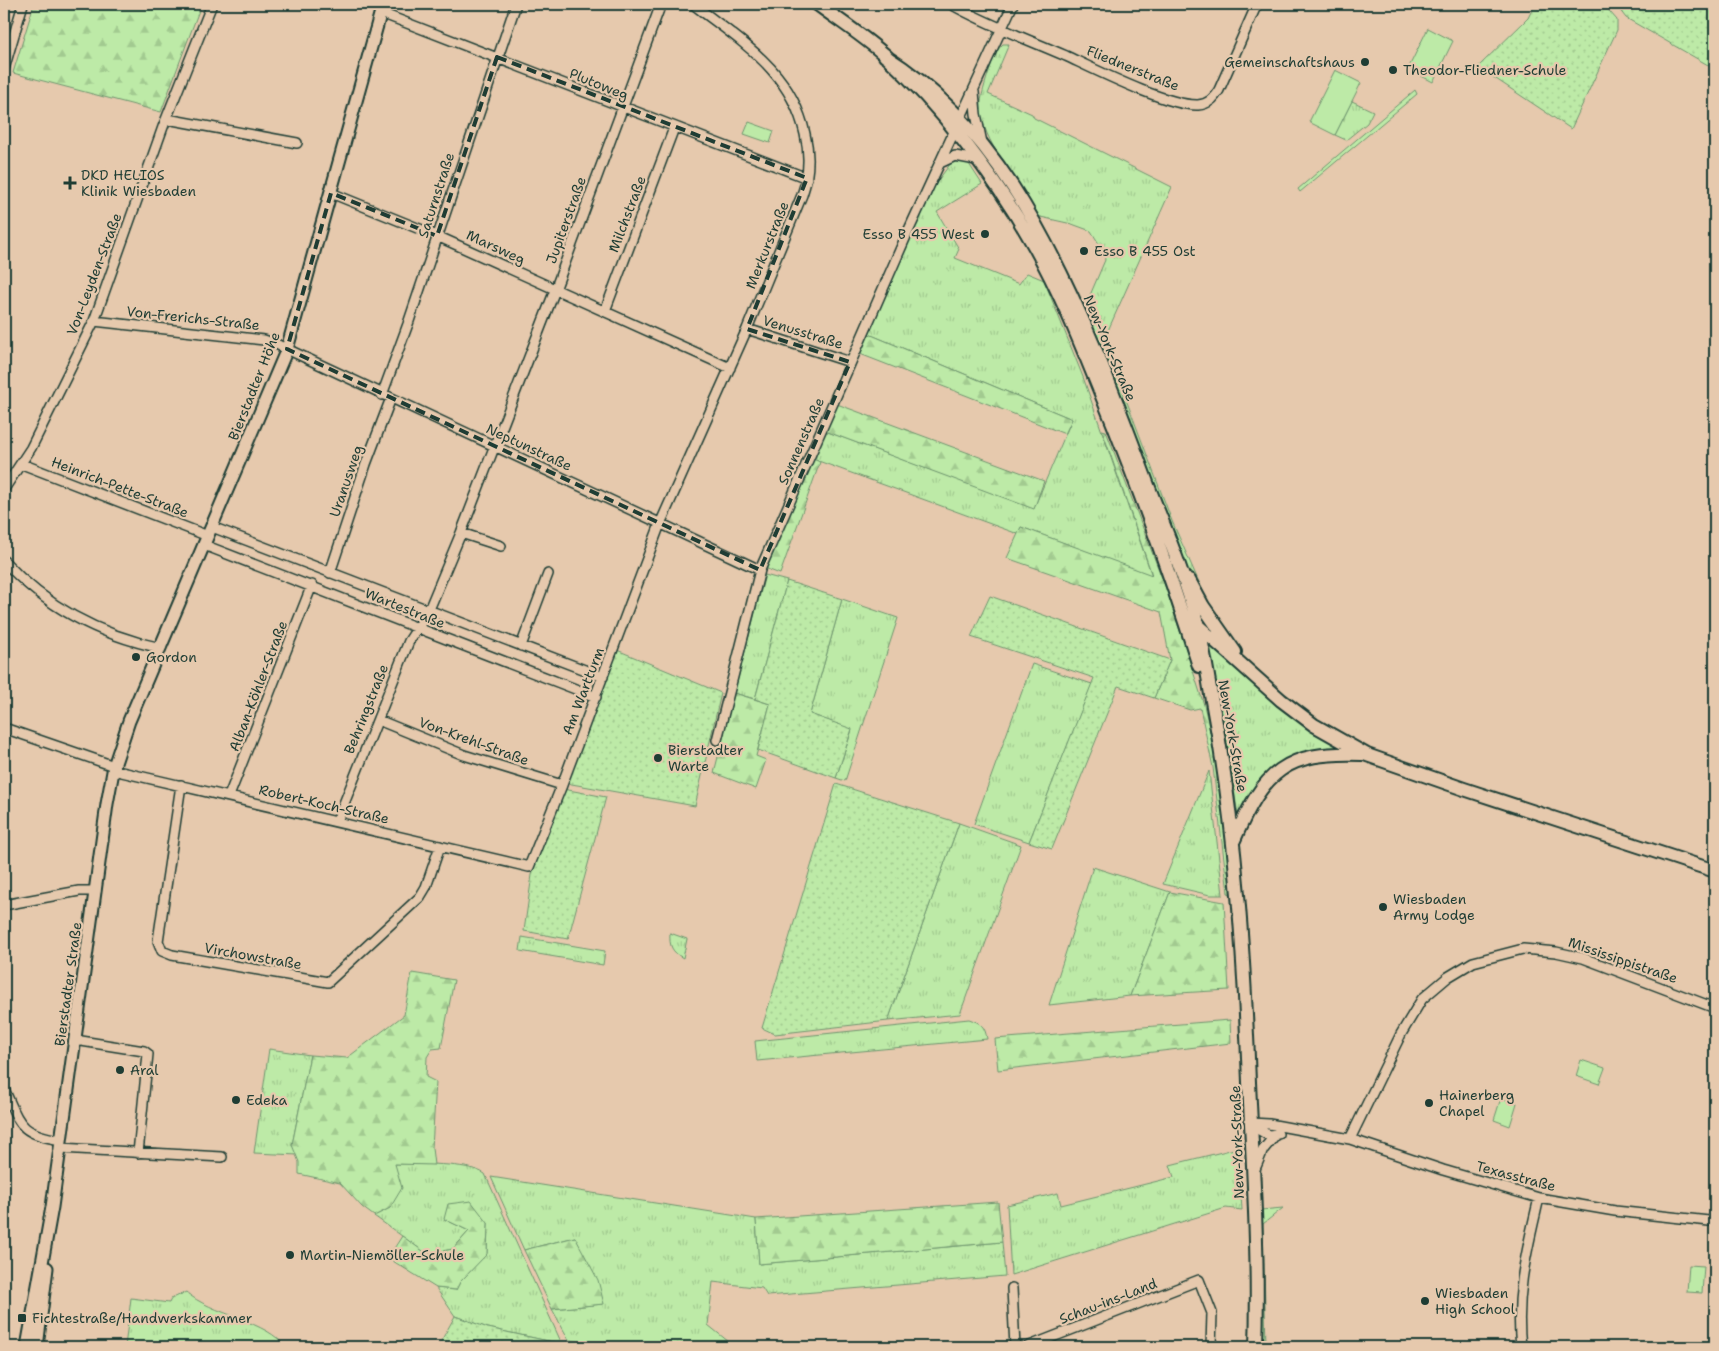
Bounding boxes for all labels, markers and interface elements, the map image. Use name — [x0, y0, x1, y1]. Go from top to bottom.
street label: Fliednerstraße — [1084, 41, 1182, 95]
place label: Gemeinschaftshaus — [1224, 53, 1355, 71]
marker: Gemeinschaftshaus — [1359, 56, 1371, 68]
place label: Theodor-Fliedner-Schule — [1403, 61, 1567, 79]
street label: Plutoweg — [567, 64, 631, 104]
marker: Theodor-Fliedner-Schule — [1387, 64, 1399, 76]
street label: Saturnstraße — [414, 150, 458, 240]
place label: DKD HELIOS Klinik Wiesbaden — [81, 166, 197, 200]
street label: Milchstraße — [604, 173, 650, 255]
street label: Jupiterstraße — [542, 174, 590, 266]
marker: DKD HELIOS Klinik Wiesbaden — [63, 176, 77, 190]
street label: Merkurstraße — [741, 199, 793, 291]
street label: Von-Leyden-Straße — [62, 210, 126, 338]
place label: Esso B 455 West — [863, 225, 975, 243]
street label: Marsweg — [464, 226, 528, 268]
marker: Esso B 455 West — [979, 228, 991, 240]
place label: Esso B 455 Ost — [1094, 242, 1196, 260]
marker: Esso B 455 Ost — [1078, 245, 1090, 257]
street label: New-York-Straße — [1079, 292, 1141, 404]
street label: Von-Frerichs-Straße — [125, 302, 261, 334]
street label: Venusstraße — [761, 311, 845, 353]
street label: Bierstadter Höhe — [224, 329, 284, 443]
street label: Sonnenstraße — [774, 395, 828, 487]
street label: Neptunstraße — [483, 419, 575, 475]
street label: Uranusweg — [325, 443, 367, 519]
street label: Heinrich-Pette-Straße — [49, 452, 191, 522]
street label: Wartestraße — [362, 584, 448, 632]
street label: Alban-Köhler-Straße — [225, 618, 291, 754]
street label: Am Wartturm — [558, 645, 608, 737]
place label: Gordon — [146, 648, 197, 666]
marker: Gordon — [130, 651, 142, 663]
street label: Behringstraße — [340, 661, 392, 757]
street label: New-York-Straße — [1214, 678, 1252, 794]
street label: Von-Krehl-Straße — [416, 713, 532, 769]
place label: Bierstadter Warte — [668, 741, 744, 775]
marker: Bierstadter Warte — [652, 752, 664, 764]
street label: Robert-Koch-Straße — [257, 780, 391, 828]
place label: Wiesbaden Army Lodge — [1393, 890, 1475, 924]
marker: Wiesbaden Army Lodge — [1377, 901, 1389, 913]
street label: Bierstadter Straße — [50, 921, 86, 1047]
street label: Mississippistraße — [1566, 933, 1680, 987]
street label: Virchowstraße — [203, 939, 303, 973]
place label: Aral — [130, 1061, 159, 1079]
marker: Aral — [114, 1064, 126, 1076]
street label: New-York-Straße — [1226, 1085, 1248, 1199]
place label: Hainerberg Chapel — [1439, 1086, 1514, 1120]
place label: Edeka — [246, 1091, 287, 1109]
marker: Edeka — [230, 1094, 242, 1106]
marker: Hainerberg Chapel — [1423, 1097, 1435, 1109]
street label: Texasstraße — [1474, 1157, 1558, 1195]
place label: Martin-Niemöller-Schule — [300, 1246, 464, 1264]
marker: Martin-Niemöller-Schule — [284, 1249, 296, 1261]
street label: Schau-ins-Land — [1056, 1274, 1160, 1328]
place label: Wiesbaden High School — [1435, 1284, 1516, 1318]
marker: Wiesbaden High School — [1419, 1295, 1431, 1307]
place label: Fichtestraße/Handwerkskammer — [32, 1309, 253, 1327]
marker: Fichtestraße/Handwerkskammer — [16, 1312, 28, 1324]

